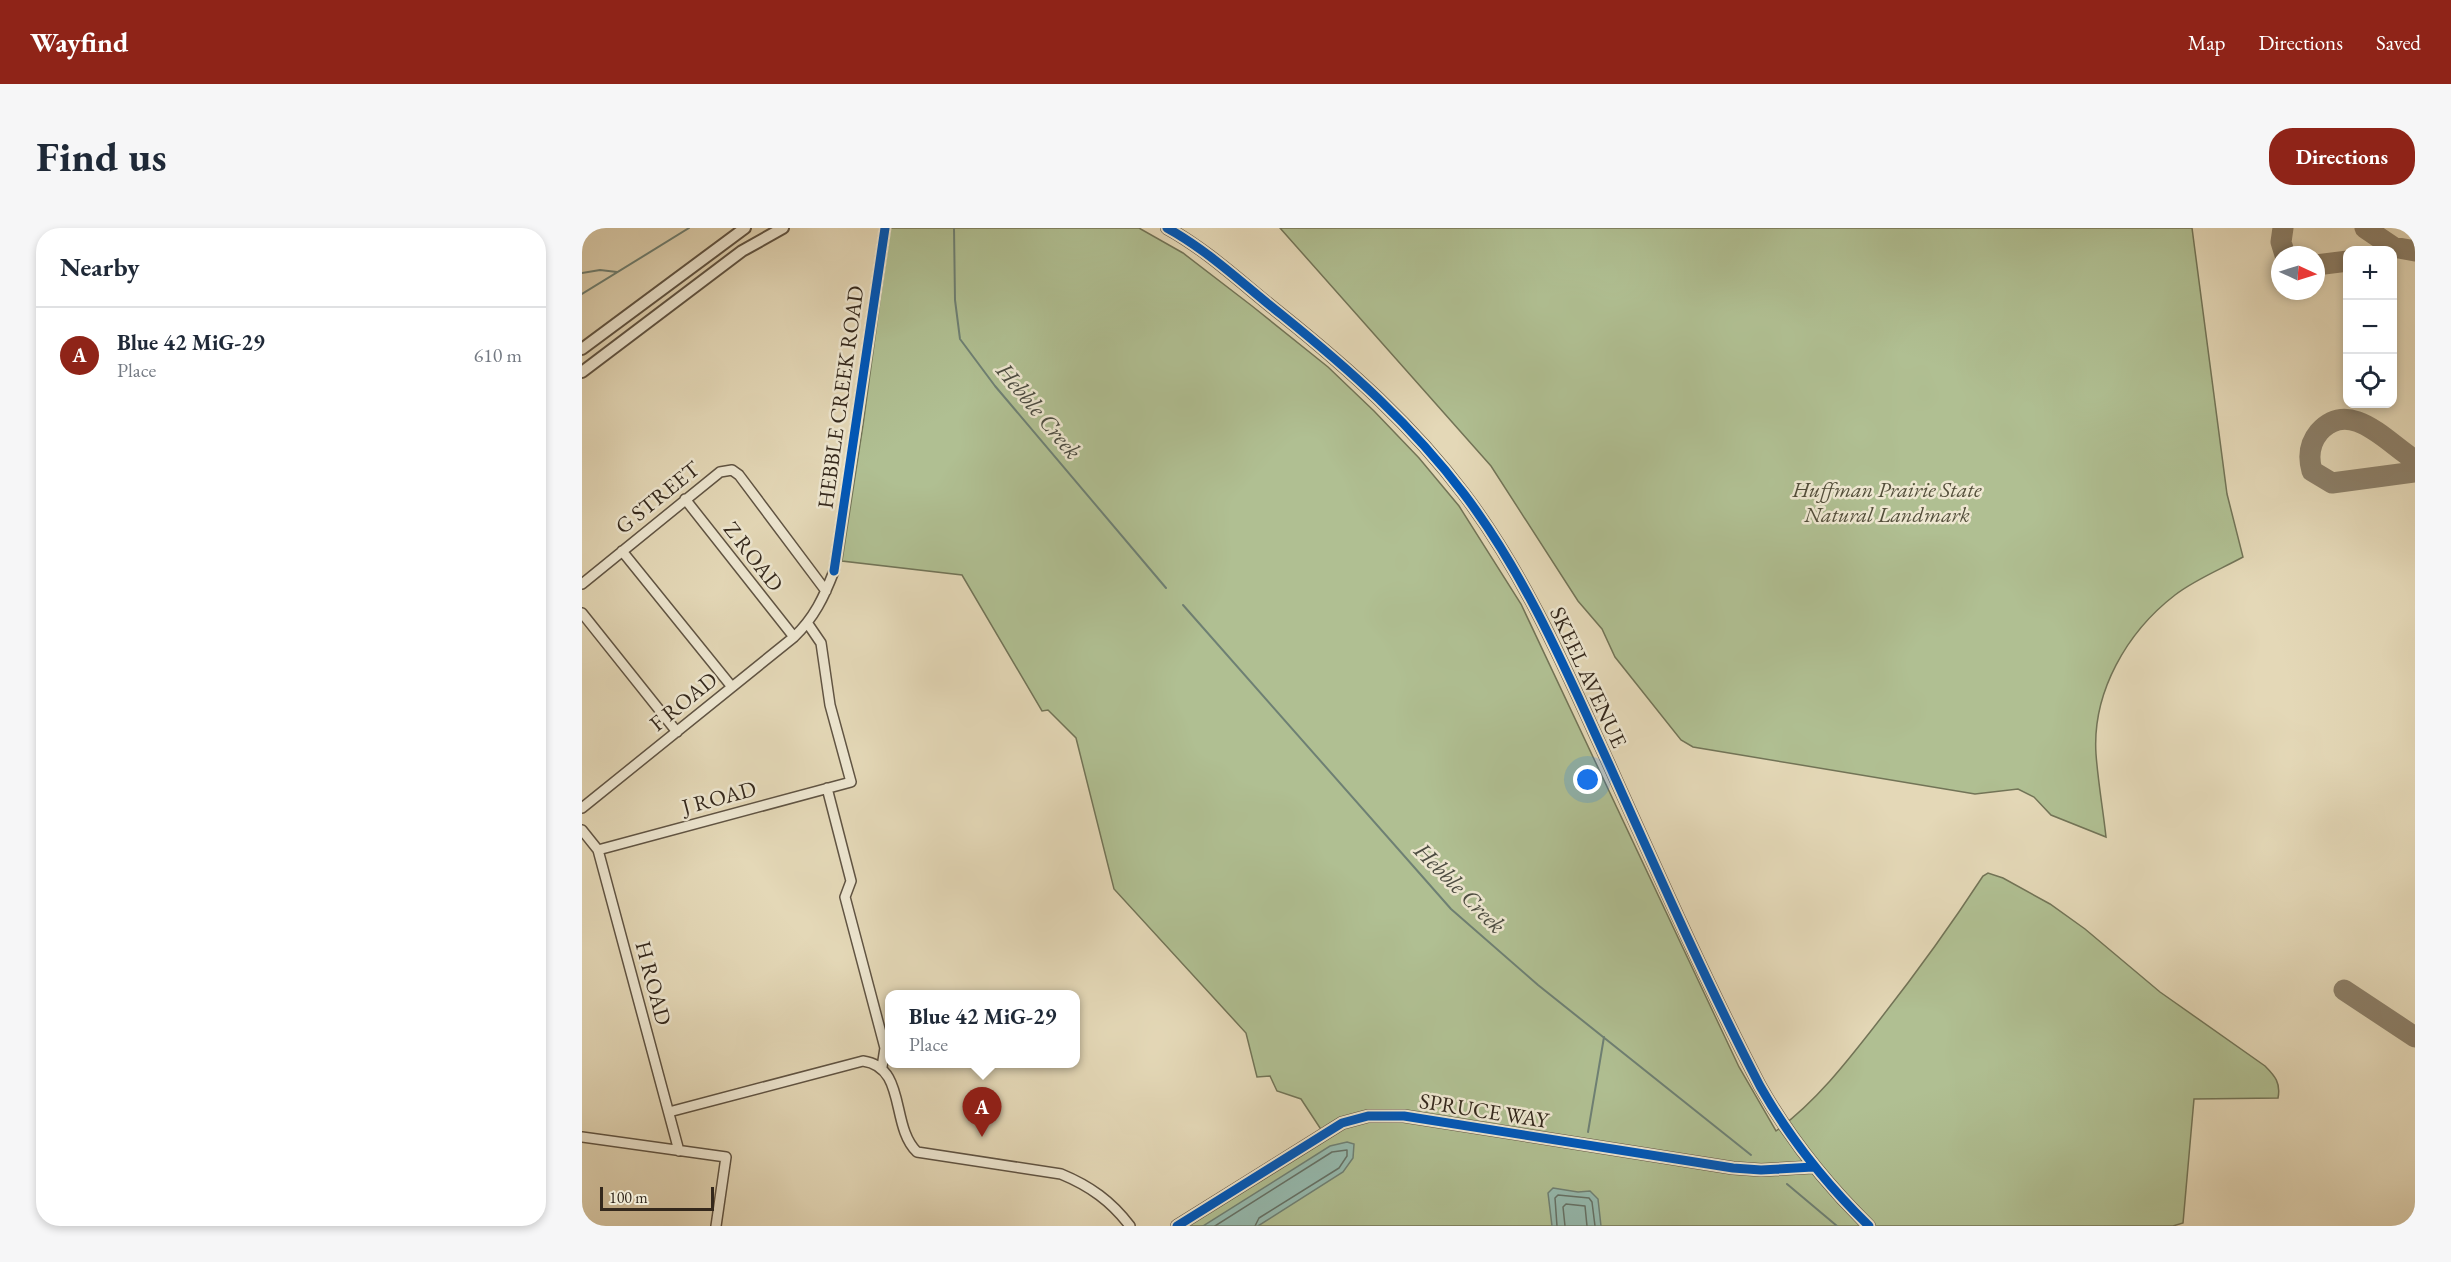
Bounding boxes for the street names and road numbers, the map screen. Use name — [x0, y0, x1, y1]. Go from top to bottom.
street label: HEBBLE CREEK ROAD — [810, 284, 871, 510]
street label: G STREET — [609, 454, 706, 540]
street label: Z ROAD — [717, 515, 790, 597]
street label: SKEEL AVENUE — [1543, 602, 1634, 753]
street label: F ROAD — [643, 665, 723, 738]
street label: J ROAD — [677, 774, 759, 822]
street label: H ROAD — [628, 938, 679, 1028]
street label: SPRUCE WAY — [1417, 1086, 1552, 1135]

